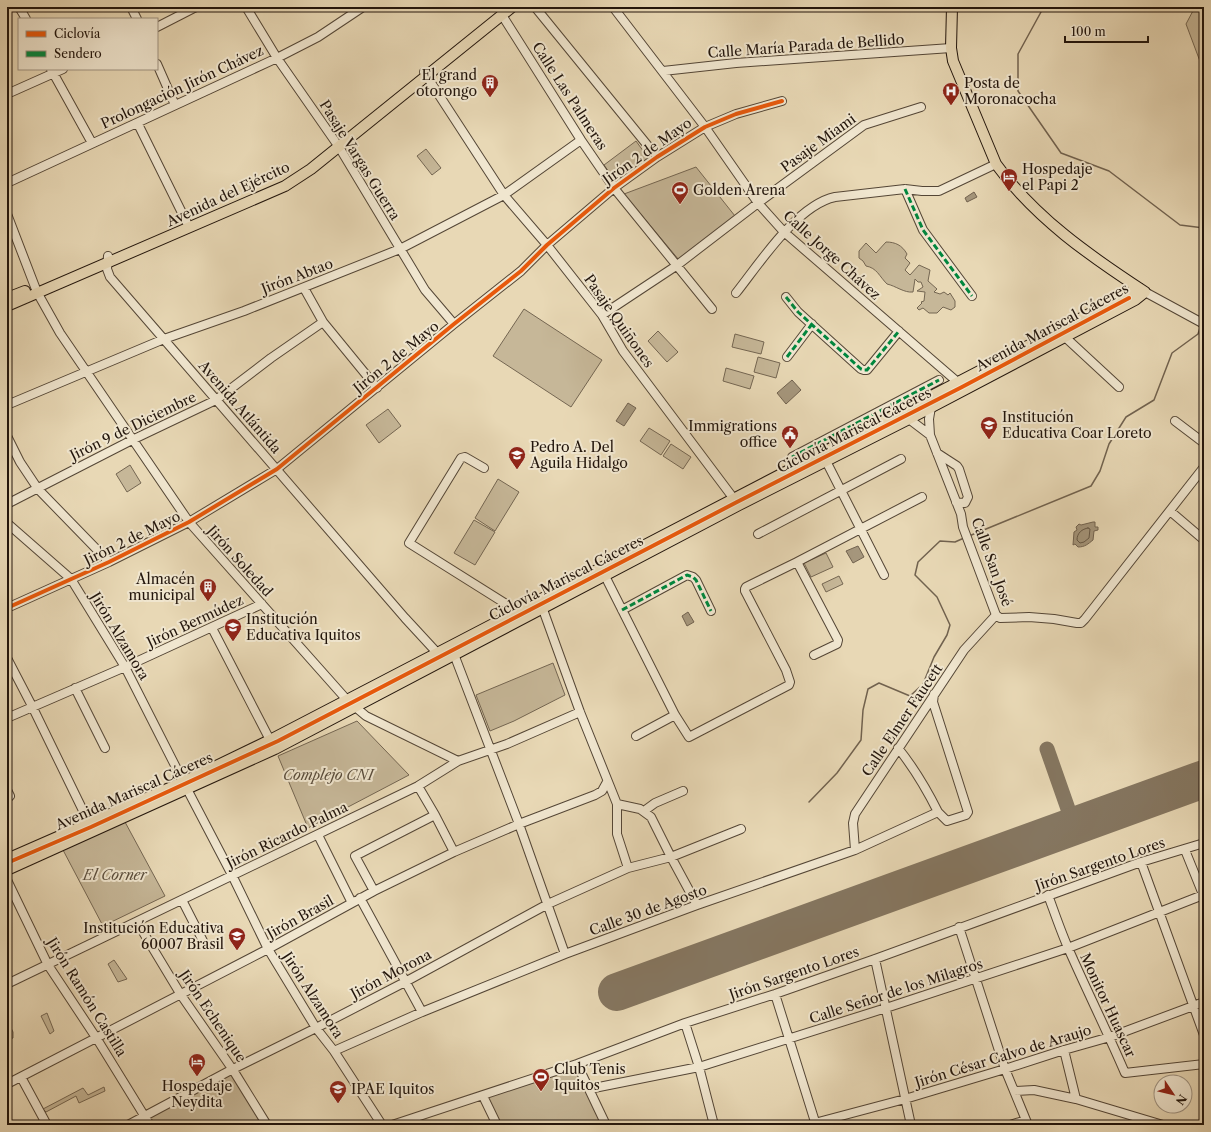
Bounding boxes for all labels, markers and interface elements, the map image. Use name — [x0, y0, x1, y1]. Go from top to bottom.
legend — [18, 18, 158, 70]
scale bar — [1065, 18, 1148, 44]
text: 100 m — [1071, 24, 1106, 39]
text: Ciclovía — [54, 26, 101, 41]
street label: Calle María Parada de Bellido — [707, 30, 905, 62]
street label: Calle Las Palmeras — [528, 39, 612, 153]
street label: Prolongación Jirón Chávez — [98, 41, 266, 133]
text: Sendero — [54, 46, 102, 61]
place label: El grand otorongo — [416, 66, 477, 100]
building icon: El grand otorongo — [480, 73, 500, 98]
place label: Posta de Moronacocha — [964, 74, 1057, 108]
hospital icon: Posta de Moronacocha — [941, 81, 961, 106]
street label: Pasaje Vargas Guerra — [316, 97, 405, 224]
street label: Pasaje Miami — [777, 110, 859, 176]
street label: Jirón 2 de Mayo — [597, 114, 695, 190]
street label: Avenida del Ejército — [163, 158, 292, 231]
place label: Hospedaje el Papi 2 — [1022, 160, 1093, 194]
hotel icon: Hospedaje el Papi 2 — [999, 167, 1019, 192]
sports icon: Golden Arena — [670, 180, 690, 205]
place label: Golden Arena — [693, 181, 786, 199]
street label: Calle Jorge Chávez — [780, 207, 884, 303]
street label: Jirón Abtao — [257, 254, 335, 299]
street label: Pasaje Quiñones — [580, 271, 658, 371]
street label: Avenida Mariscal Cáceres — [972, 279, 1131, 375]
street label: Jirón 2 de Mayo — [348, 317, 442, 398]
street label: Avenida Atlántida — [194, 356, 286, 458]
street label: Ciclovía Mariscal Cáceres — [774, 383, 934, 477]
street label: Jirón 9 de Diciembre — [65, 388, 199, 465]
place label: Institución Educativa Coar Loreto — [1002, 408, 1152, 442]
school or university icon: Institución Educativa Coar Loreto — [979, 415, 999, 440]
place label: Immigrations office — [688, 417, 777, 451]
public building icon: Immigrations office — [780, 424, 800, 449]
place label: Pedro A. Del Aguila Hidalgo — [529, 438, 628, 472]
school or university icon: Pedro A. Del Aguila Hidalgo — [507, 445, 527, 470]
street label: Jirón 2 de Mayo — [79, 507, 183, 570]
street label: Calle San José — [968, 515, 1017, 609]
street label: Jirón Soledad — [202, 520, 277, 601]
street label: Ciclovía Mariscal Cáceres — [486, 531, 646, 625]
place label: Almacén municipal — [129, 570, 195, 604]
building icon: Almacén municipal — [198, 577, 218, 602]
street label: Jirón Alzamora — [86, 587, 154, 684]
street label: Jirón Bermúdez — [142, 591, 246, 652]
place label: Institución Educativa Iquitos — [246, 610, 361, 644]
school or university icon: Institución Educativa Iquitos — [223, 617, 243, 642]
street label: Calle Elmer Faucett — [858, 660, 946, 780]
street label: Avenida Mariscal Cáceres — [52, 748, 215, 834]
park label: Complejo CNI — [283, 766, 376, 784]
street label: Jirón Ricardo Palma — [222, 798, 351, 873]
street label: Jirón Sargento Lores — [1031, 833, 1167, 895]
park label: El Corner — [82, 866, 148, 884]
street label: Calle 30 de Agosto — [587, 880, 709, 940]
street label: Jirón Brasil — [262, 891, 337, 944]
place label: Institución Educativa 60007 Brasil — [83, 919, 225, 953]
school or university icon: Institución Educativa 60007 Brasil — [227, 926, 247, 951]
street label: Jirón Ramón Castilla — [42, 932, 131, 1060]
street label: Jirón Sargento Lores — [725, 942, 861, 1004]
street label: Jirón Morona — [346, 945, 435, 1004]
street label: Jirón Alzamora — [277, 947, 348, 1042]
street label: Monitor Huascar — [1076, 950, 1140, 1060]
street label: Calle Señor de los Milagros — [807, 954, 985, 1028]
street label: Jirón Echenique — [174, 965, 251, 1066]
street label: Jirón César Calvo de Araujo — [911, 1021, 1093, 1092]
hotel icon: Hospedaje Neydita — [187, 1052, 207, 1077]
place label: Club Tenis Iquitos — [554, 1060, 626, 1094]
sports icon: Club Tenis Iquitos — [531, 1067, 551, 1092]
north arrow — [1153, 1074, 1193, 1114]
place label: Hospedaje Neydita — [162, 1077, 232, 1111]
school or university icon: IPAE Iquitos — [328, 1079, 348, 1104]
place label: IPAE Iquitos — [351, 1080, 434, 1098]
text: N — [1172, 1092, 1190, 1108]

